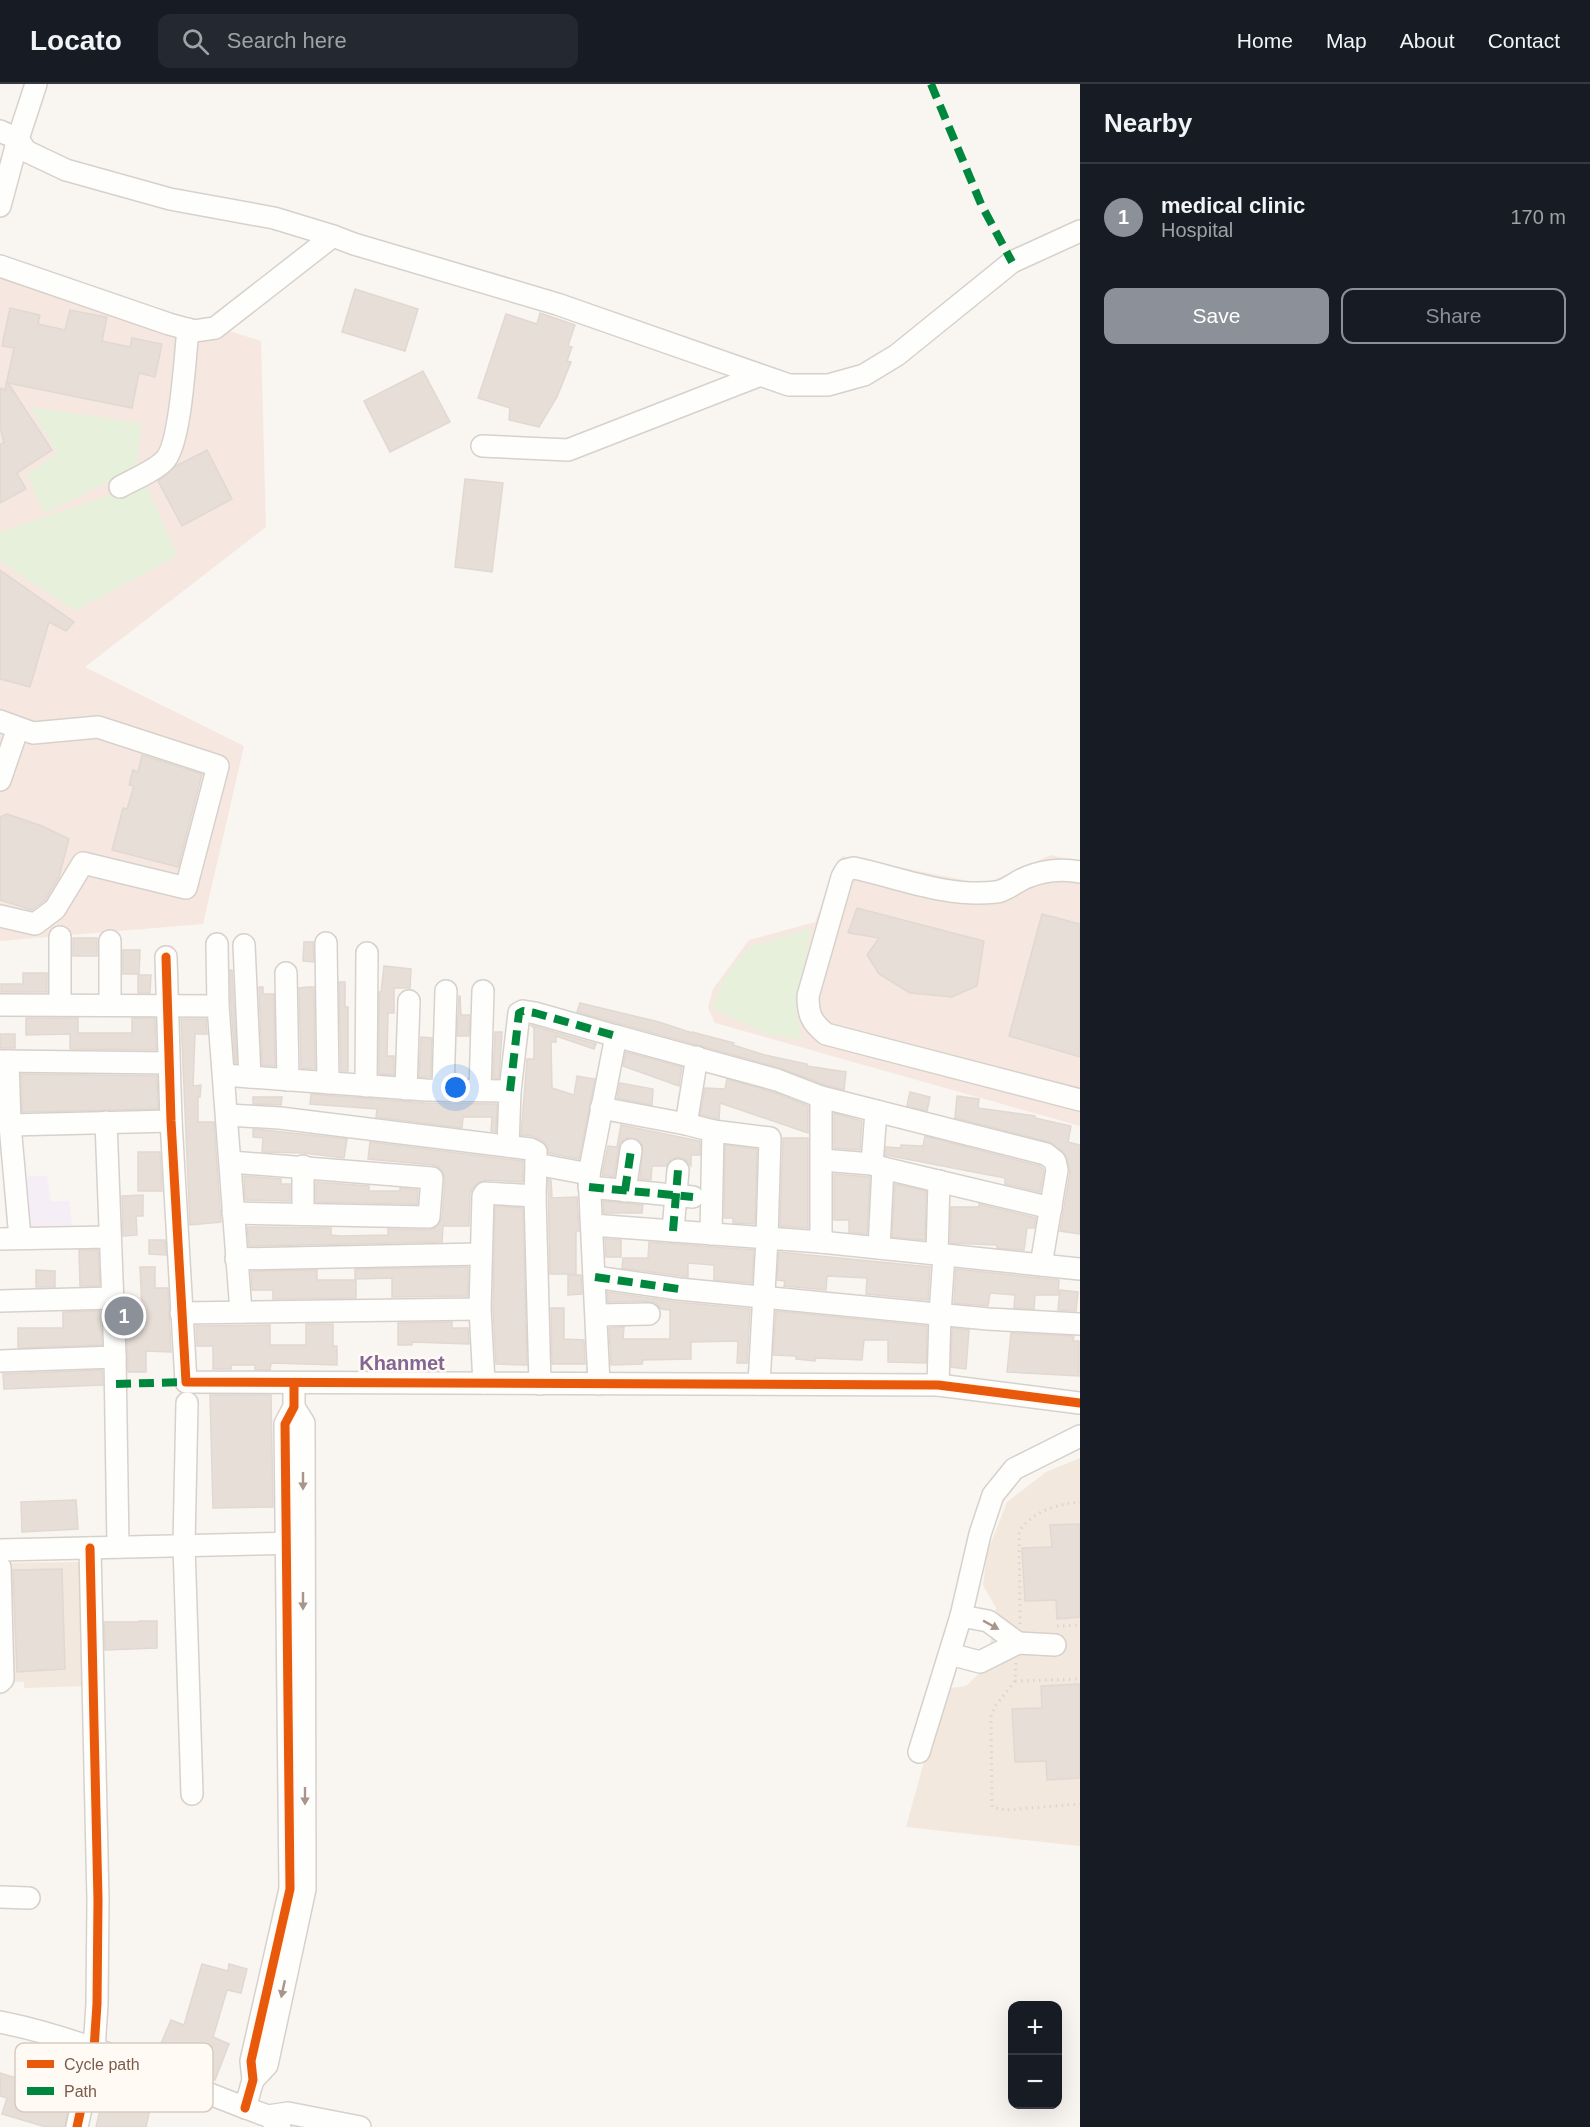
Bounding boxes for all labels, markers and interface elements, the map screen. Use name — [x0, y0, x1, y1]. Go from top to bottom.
search box — [158, 14, 578, 68]
text: Locato — [30, 25, 122, 56]
icon: search — [179, 25, 212, 58]
text: Search here — [227, 28, 347, 53]
text: Home — [1237, 29, 1293, 52]
text: Map — [1326, 29, 1367, 52]
text: About — [1400, 29, 1455, 52]
text: Contact — [1488, 29, 1560, 52]
text: Nearby — [1104, 108, 1192, 138]
text: medical clinic — [1161, 193, 1305, 218]
text: 1 — [1118, 206, 1129, 228]
text: 170 m — [1510, 206, 1566, 228]
text: Hospital — [1161, 219, 1233, 241]
button: Save — [1104, 288, 1329, 344]
button: Share — [1341, 288, 1566, 344]
your location — [441, 1073, 470, 1102]
pin: 1 — [104, 1294, 144, 1338]
district label: Khanmet — [359, 1352, 445, 1374]
one-way arrow — [298, 1472, 308, 1491]
one-way arrow — [298, 1592, 308, 1611]
one-way arrow — [983, 1620, 1000, 1630]
one-way arrow — [300, 1787, 310, 1806]
one-way arrow — [278, 1980, 288, 1998]
map controls — [1008, 2001, 1062, 2109]
button: + — [1008, 2001, 1062, 2055]
legend — [15, 2043, 213, 2112]
button: − — [1008, 2055, 1062, 2109]
text: Cycle path — [64, 2056, 140, 2073]
text: Path — [64, 2083, 97, 2100]

